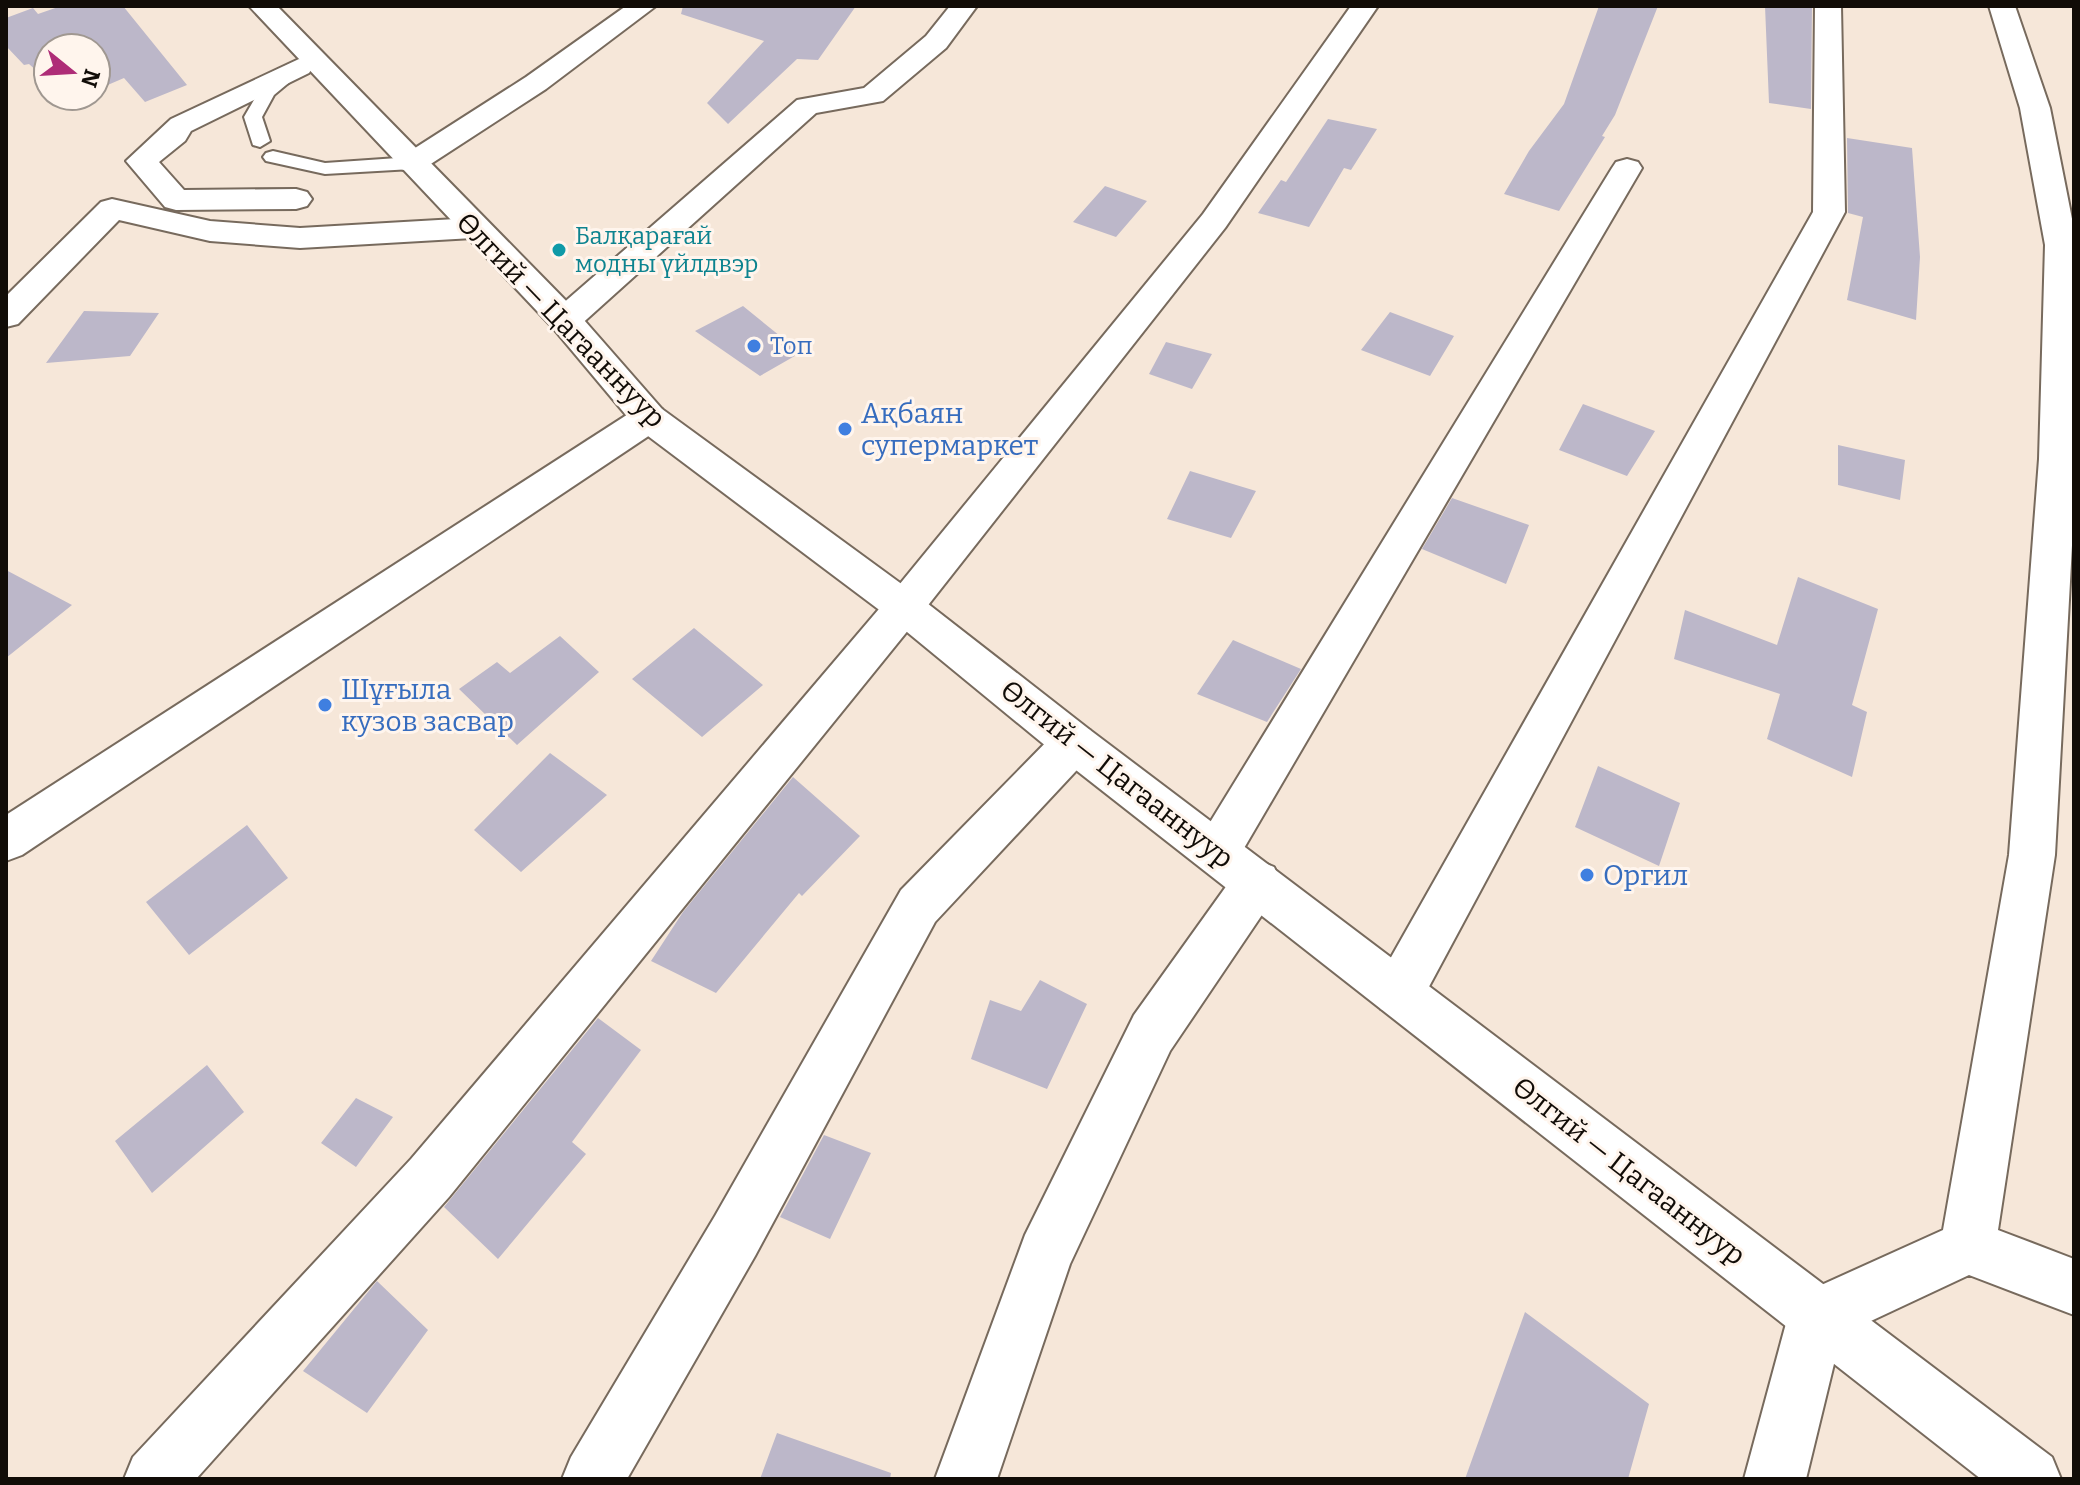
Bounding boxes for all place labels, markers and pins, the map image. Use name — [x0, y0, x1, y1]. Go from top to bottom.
place label: Балқарағай модны үйлдвэр — [575, 222, 758, 278]
marker: Балқарағай модны үйлдвэр — [550, 241, 568, 259]
place label: Топ — [770, 332, 812, 360]
marker: Топ — [745, 337, 763, 355]
place label: Ақбаян супермаркет — [861, 397, 1038, 462]
marker: Ақбаян супермаркет — [836, 420, 854, 438]
place label: Шұғыла кузов засвар — [341, 673, 514, 738]
marker: Шұғыла кузов засвар — [316, 696, 334, 714]
place label: Оргил — [1603, 859, 1688, 892]
marker: Оргил — [1578, 866, 1596, 884]

